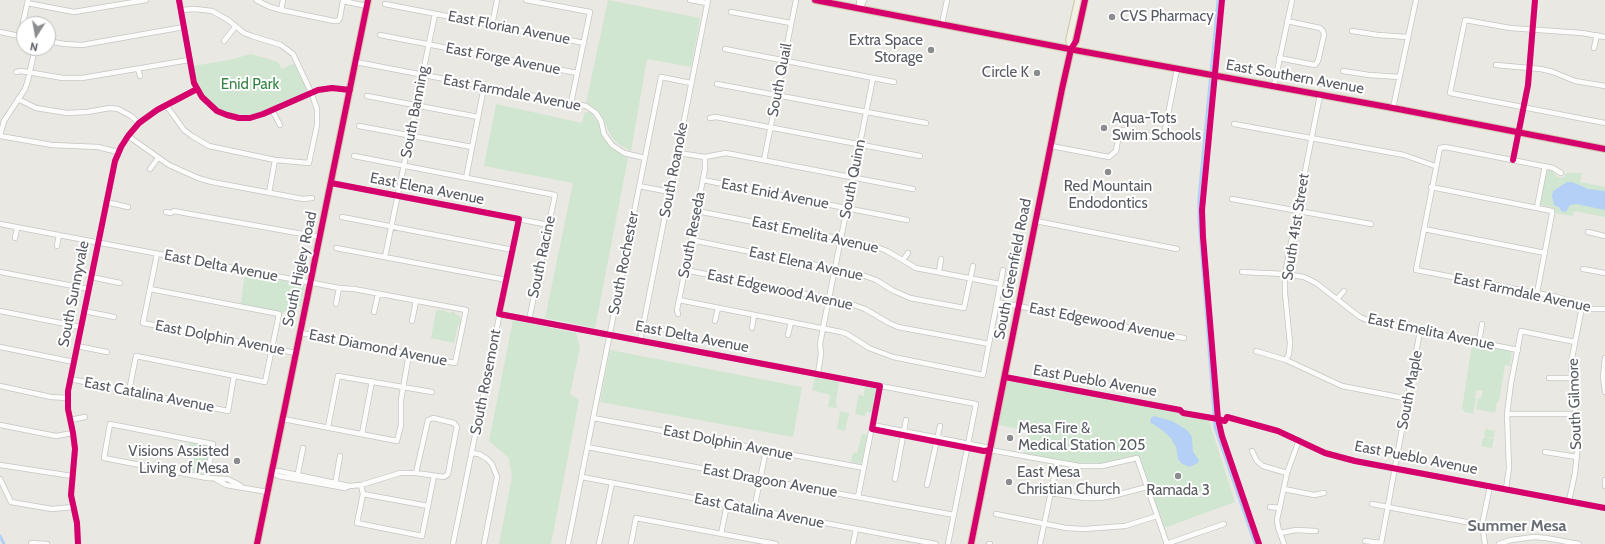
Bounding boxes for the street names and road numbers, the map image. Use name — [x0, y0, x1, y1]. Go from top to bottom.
street label: East Florian Avenue — [446, 7, 572, 49]
street label: East Forge Avenue — [444, 39, 562, 79]
street label: South Quail — [764, 42, 796, 118]
street label: East Southern Avenue — [1225, 56, 1365, 98]
street label: South Banning — [397, 64, 433, 160]
street label: East Farmdale Avenue — [442, 71, 582, 115]
street label: South Roanoke — [656, 121, 692, 219]
street label: South Quinn — [836, 138, 870, 220]
street label: East Elena Avenue — [368, 169, 486, 209]
street label: South 41st Street — [1279, 172, 1313, 282]
street label: East Enid Avenue — [720, 175, 830, 213]
street label: South Reseda — [675, 190, 709, 280]
street label: South Greenfield Road — [991, 197, 1035, 341]
street label: South Higley Road — [279, 210, 321, 328]
street label: South Rochester — [605, 210, 643, 316]
street label: East Emelita Avenue — [750, 213, 880, 257]
street label: South Racine — [525, 214, 559, 300]
street label: South Sunnyvale — [55, 239, 93, 349]
street label: East Elena Avenue — [747, 243, 865, 285]
street label: East Delta Avenue — [163, 246, 279, 286]
street label: East Edgewood Avenue — [706, 266, 854, 314]
street label: East Farmdale Avenue — [1452, 270, 1592, 316]
street label: East Edgewood Avenue — [1028, 299, 1176, 345]
street label: East Emelita Avenue — [1366, 310, 1496, 354]
street label: East Dolphin Avenue — [154, 317, 286, 359]
street label: East Delta Avenue — [634, 317, 750, 357]
street label: East Diamond Avenue — [307, 326, 449, 370]
street label: South Rosemont — [467, 328, 505, 436]
street label: South Maple — [1394, 349, 1426, 431]
street label: South Gilmore — [1564, 358, 1586, 450]
street label: East Pueblo Avenue — [1032, 361, 1158, 401]
street label: East Catalina Avenue — [83, 374, 215, 416]
street label: East Dolphin Avenue — [662, 422, 794, 464]
street label: East Pueblo Avenue — [1353, 437, 1479, 479]
street label: East Dragoon Avenue — [701, 460, 839, 502]
street label: East Catalina Avenue — [693, 490, 825, 532]

